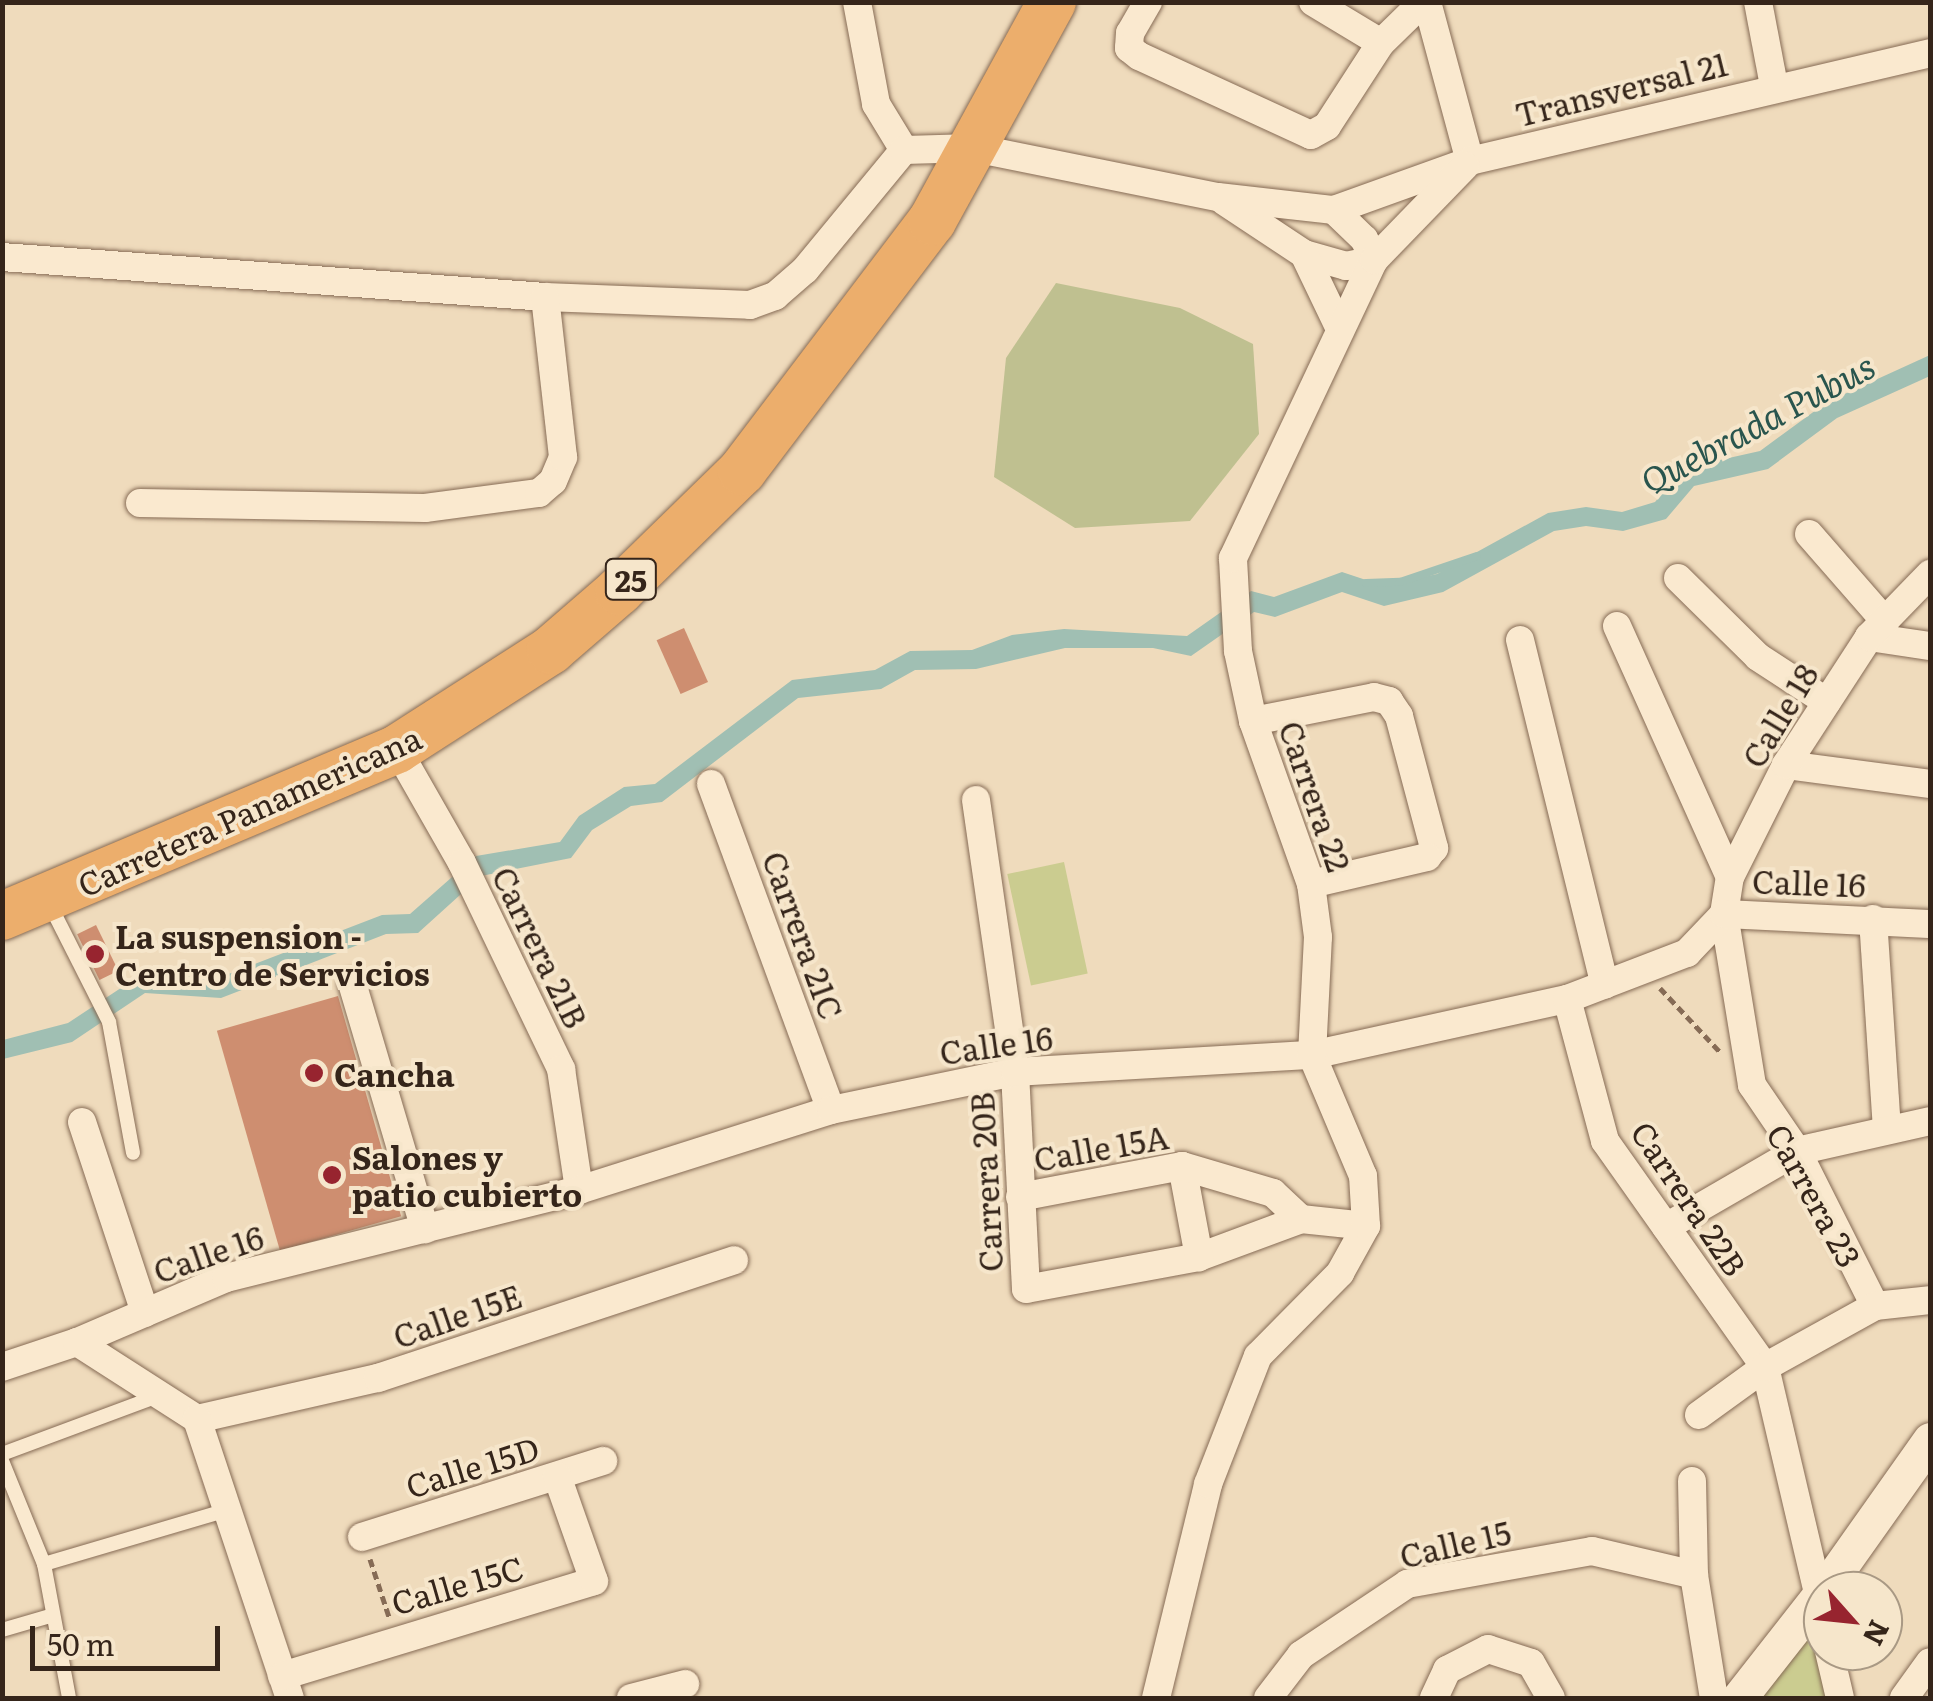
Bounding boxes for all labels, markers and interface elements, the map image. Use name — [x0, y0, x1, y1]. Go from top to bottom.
street label: Transversal 21 — [1511, 43, 1731, 133]
water label: Quebrada Pubus — [1633, 343, 1881, 501]
road number: 25 — [604, 554, 658, 604]
street label: Calle 18 — [1733, 656, 1825, 774]
street label: Carrera 22 — [1272, 716, 1360, 876]
street label: Carretera Panamericana — [72, 717, 426, 903]
street label: Carrera 21C — [756, 846, 852, 1024]
street label: Carrera 21B — [486, 860, 596, 1034]
street label: Calle 16 — [1752, 861, 1866, 903]
place label: La suspension - Centro de Servicios — [115, 917, 430, 992]
marker: La suspension - Centro de Servicios — [84, 943, 106, 965]
street label: Calle 16 — [937, 1017, 1055, 1071]
place label: Cancha — [334, 1054, 455, 1092]
marker: Cancha — [303, 1062, 325, 1084]
street label: Carrera 20B — [961, 1091, 1009, 1273]
street label: Carrera 22B — [1624, 1114, 1756, 1282]
street label: Calle 15A — [1031, 1116, 1171, 1178]
street label: Carrera 23 — [1760, 1117, 1870, 1273]
place label: Salones y patio cubierto — [352, 1138, 582, 1213]
marker: Salones y patio cubierto — [321, 1164, 343, 1186]
street label: Calle 16 — [148, 1216, 268, 1290]
street label: Calle 15E — [388, 1275, 526, 1355]
street label: Calle 15D — [401, 1428, 543, 1504]
street label: Calle 15 — [1396, 1512, 1514, 1574]
street label: Calle 15C — [387, 1547, 527, 1621]
north arrow — [1803, 1571, 1903, 1671]
scale bar — [35, 1606, 225, 1668]
text: N — [1854, 1614, 1902, 1654]
text: 50 m — [47, 1621, 115, 1665]

